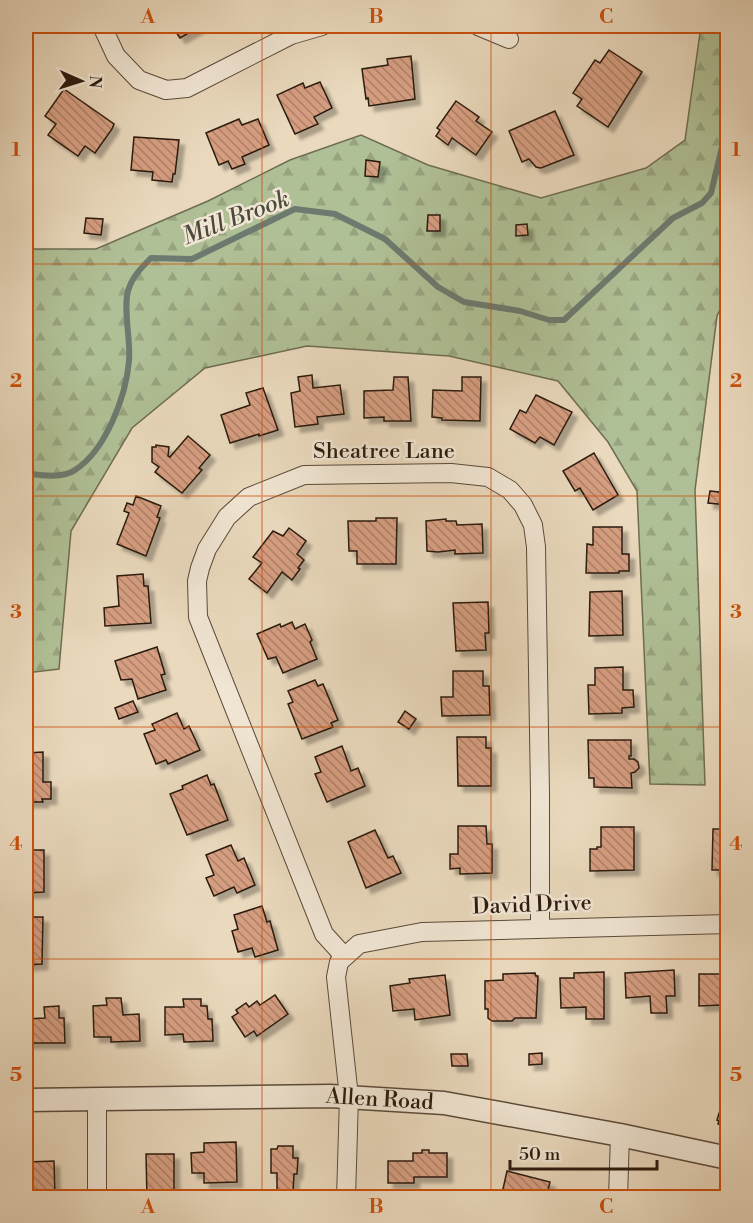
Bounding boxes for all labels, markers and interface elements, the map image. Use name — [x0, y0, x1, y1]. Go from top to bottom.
text: A — [140, 5, 156, 30]
text: B — [368, 5, 384, 30]
text: C — [599, 5, 613, 30]
north arrow — [51, 51, 111, 111]
text: N — [85, 75, 105, 89]
text: 1 — [11, 138, 21, 163]
text: 1 — [731, 138, 741, 163]
water label: Mill Brook — [178, 184, 294, 252]
text: 2 — [10, 369, 22, 394]
text: 2 — [730, 369, 742, 394]
street label: Sheatree Lane — [313, 438, 455, 465]
text: 3 — [10, 600, 22, 625]
text: 3 — [730, 600, 742, 625]
text: 4 — [9, 832, 23, 857]
text: 4 — [729, 832, 743, 857]
street label: David Drive — [472, 889, 592, 921]
text: 5 — [10, 1063, 22, 1088]
text: 5 — [730, 1063, 742, 1088]
street label: Allen Road — [324, 1082, 435, 1116]
scale bar — [510, 1133, 657, 1171]
text: 50 m — [519, 1143, 561, 1166]
text: A — [140, 1195, 156, 1220]
text: B — [368, 1195, 384, 1220]
text: C — [599, 1195, 613, 1220]

